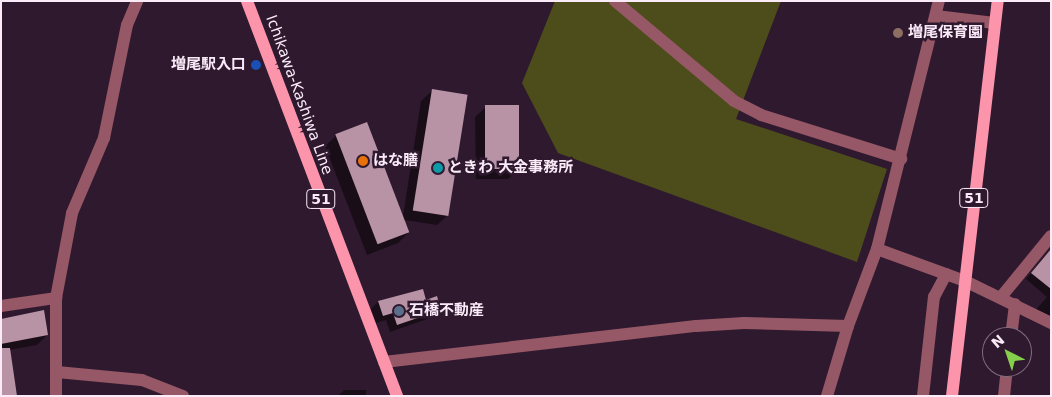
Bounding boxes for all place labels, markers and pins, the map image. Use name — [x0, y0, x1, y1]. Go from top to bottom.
place label: 増尾保育園 — [908, 24, 983, 42]
marker: 増尾保育園 — [892, 27, 904, 39]
place label: 増尾駅入口 — [171, 56, 246, 74]
marker: 増尾駅入口 — [250, 59, 262, 71]
place label: はな膳 — [373, 152, 418, 170]
marker: はな膳 — [357, 155, 369, 167]
place label: ときわ 大金事務所 — [448, 159, 573, 177]
marker: ときわ 大金事務所 — [432, 162, 444, 174]
place label: 石橋不動産 — [409, 302, 484, 320]
marker: 石橋不動産 — [393, 305, 405, 317]

